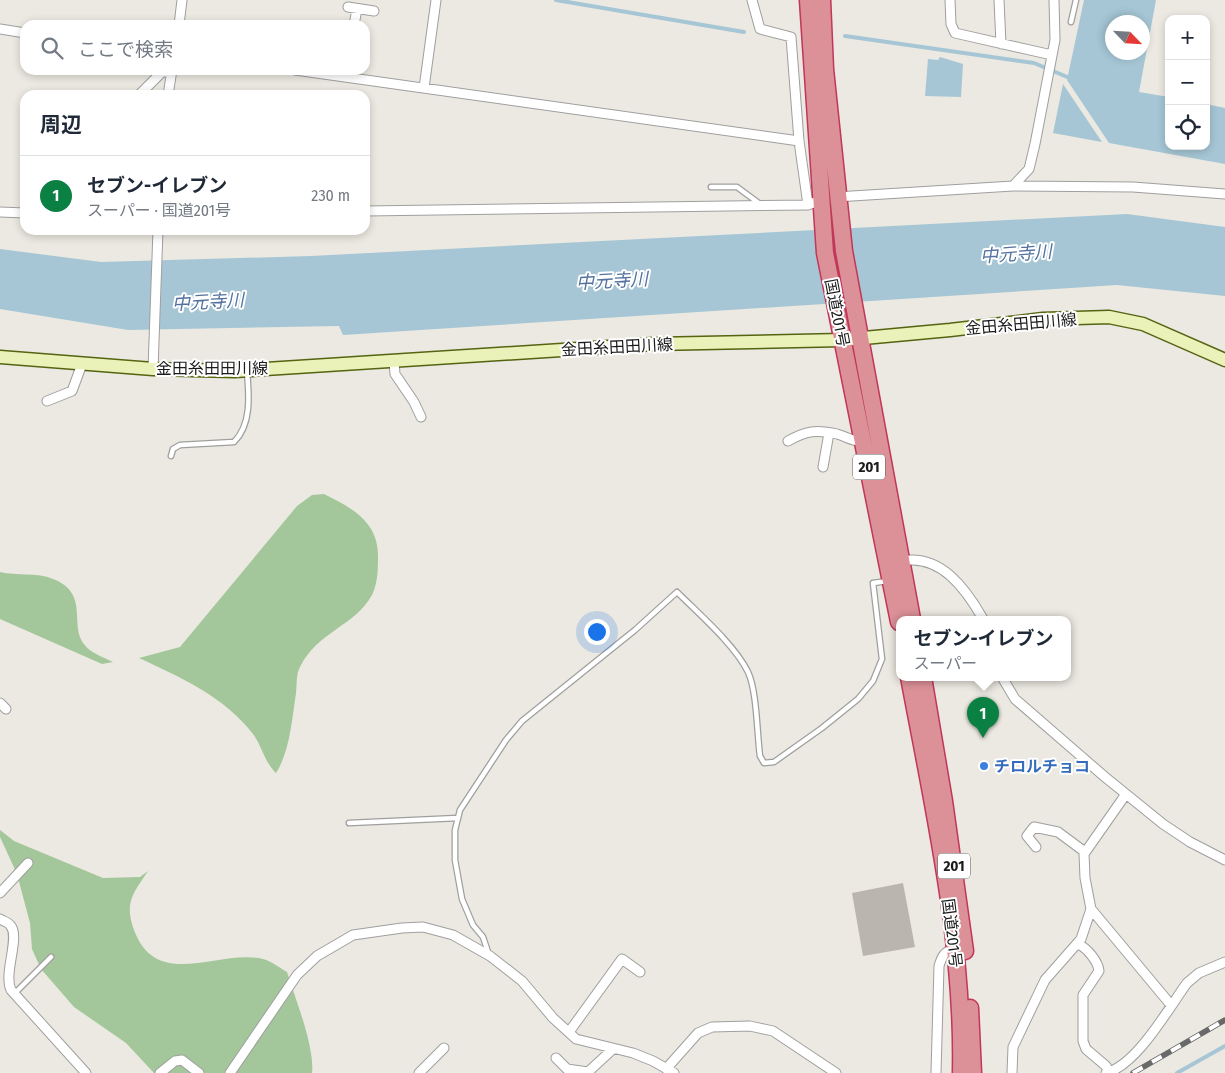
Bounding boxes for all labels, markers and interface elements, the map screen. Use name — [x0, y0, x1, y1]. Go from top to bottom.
north arrow — [1105, 15, 1150, 60]
map controls — [1165, 15, 1210, 150]
button: + — [1165, 15, 1210, 60]
search box — [20, 20, 370, 75]
icon: search — [38, 34, 66, 62]
text: ここで検索 — [78, 38, 173, 61]
button: − — [1165, 60, 1210, 105]
button: locate — [1165, 105, 1210, 150]
text: 周辺 — [40, 112, 82, 138]
text: セブン-イレブン — [87, 174, 227, 197]
text: 1 — [53, 186, 59, 205]
text: 230 m — [311, 186, 350, 205]
text: スーパー · 国道201号 — [87, 201, 231, 220]
water label: 中元寺川 — [979, 240, 1055, 267]
water label: 中元寺川 — [575, 268, 651, 294]
street label: 国道201号 — [821, 277, 853, 349]
water label: 中元寺川 — [171, 289, 247, 315]
street label: 金田糸田田川線 — [964, 310, 1078, 338]
street label: 金田糸田田川線 — [561, 335, 673, 359]
street label: 金田糸田田川線 — [156, 359, 268, 378]
road number: 201 — [853, 454, 885, 480]
popup — [896, 616, 1071, 681]
your location — [584, 619, 610, 645]
text: セブン-イレブン — [913, 627, 1054, 650]
text: スーパー — [913, 654, 977, 673]
pin: 1 — [967, 697, 999, 738]
place label: チロルチョコ — [994, 757, 1090, 776]
marker: チロルチョコ — [978, 760, 990, 772]
road number: 201 — [938, 854, 970, 878]
street label: 国道201号 — [938, 897, 966, 969]

